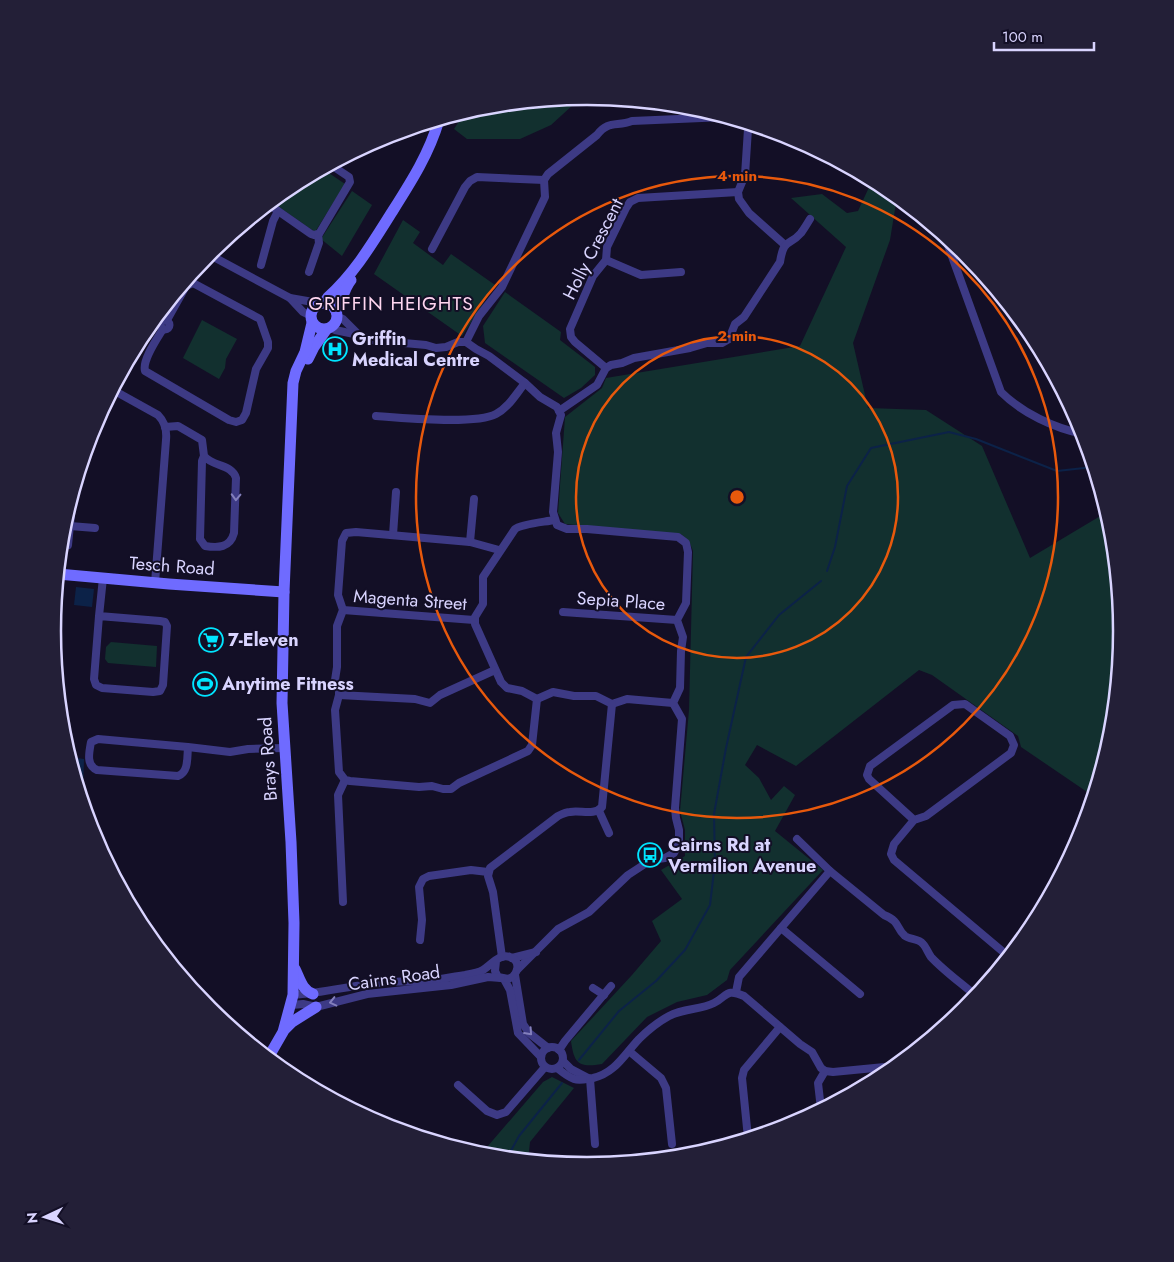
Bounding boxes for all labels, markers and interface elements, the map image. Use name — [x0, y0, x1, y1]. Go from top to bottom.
scale bar — [994, 20, 1094, 52]
text: 100 m — [1002, 26, 1043, 48]
text: 4 min — [717, 165, 757, 187]
street label: Holly Crescent — [556, 193, 630, 304]
district label: GRIFFIN HEIGHTS — [308, 290, 474, 317]
text: 2 min — [717, 325, 757, 347]
place label: Griffin Medical Centre — [352, 326, 480, 373]
hospital icon: Griffin Medical Centre — [322, 336, 348, 362]
centre of rings — [728, 488, 746, 506]
one-way arrow — [230, 493, 241, 501]
street label: Tesch Road — [129, 550, 215, 582]
street label: Magenta Street — [352, 583, 468, 617]
street label: Sepia Place — [576, 585, 666, 617]
supermarket icon: 7-Eleven — [198, 627, 224, 653]
place label: 7-Eleven — [228, 627, 299, 653]
sports icon: Anytime Fitness — [192, 671, 218, 697]
place label: Anytime Fitness — [221, 671, 354, 697]
street label: Brays Road — [252, 716, 284, 802]
place label: Cairns Rd at Vermilion Avenue — [667, 832, 816, 879]
bus stop icon: Cairns Rd at Vermilion Avenue — [637, 842, 663, 868]
street label: Cairns Road — [346, 959, 442, 997]
one-way arrow — [328, 996, 337, 1007]
one-way arrow — [523, 1026, 532, 1035]
north arrow — [20, 1192, 70, 1242]
text: N — [22, 1212, 42, 1224]

